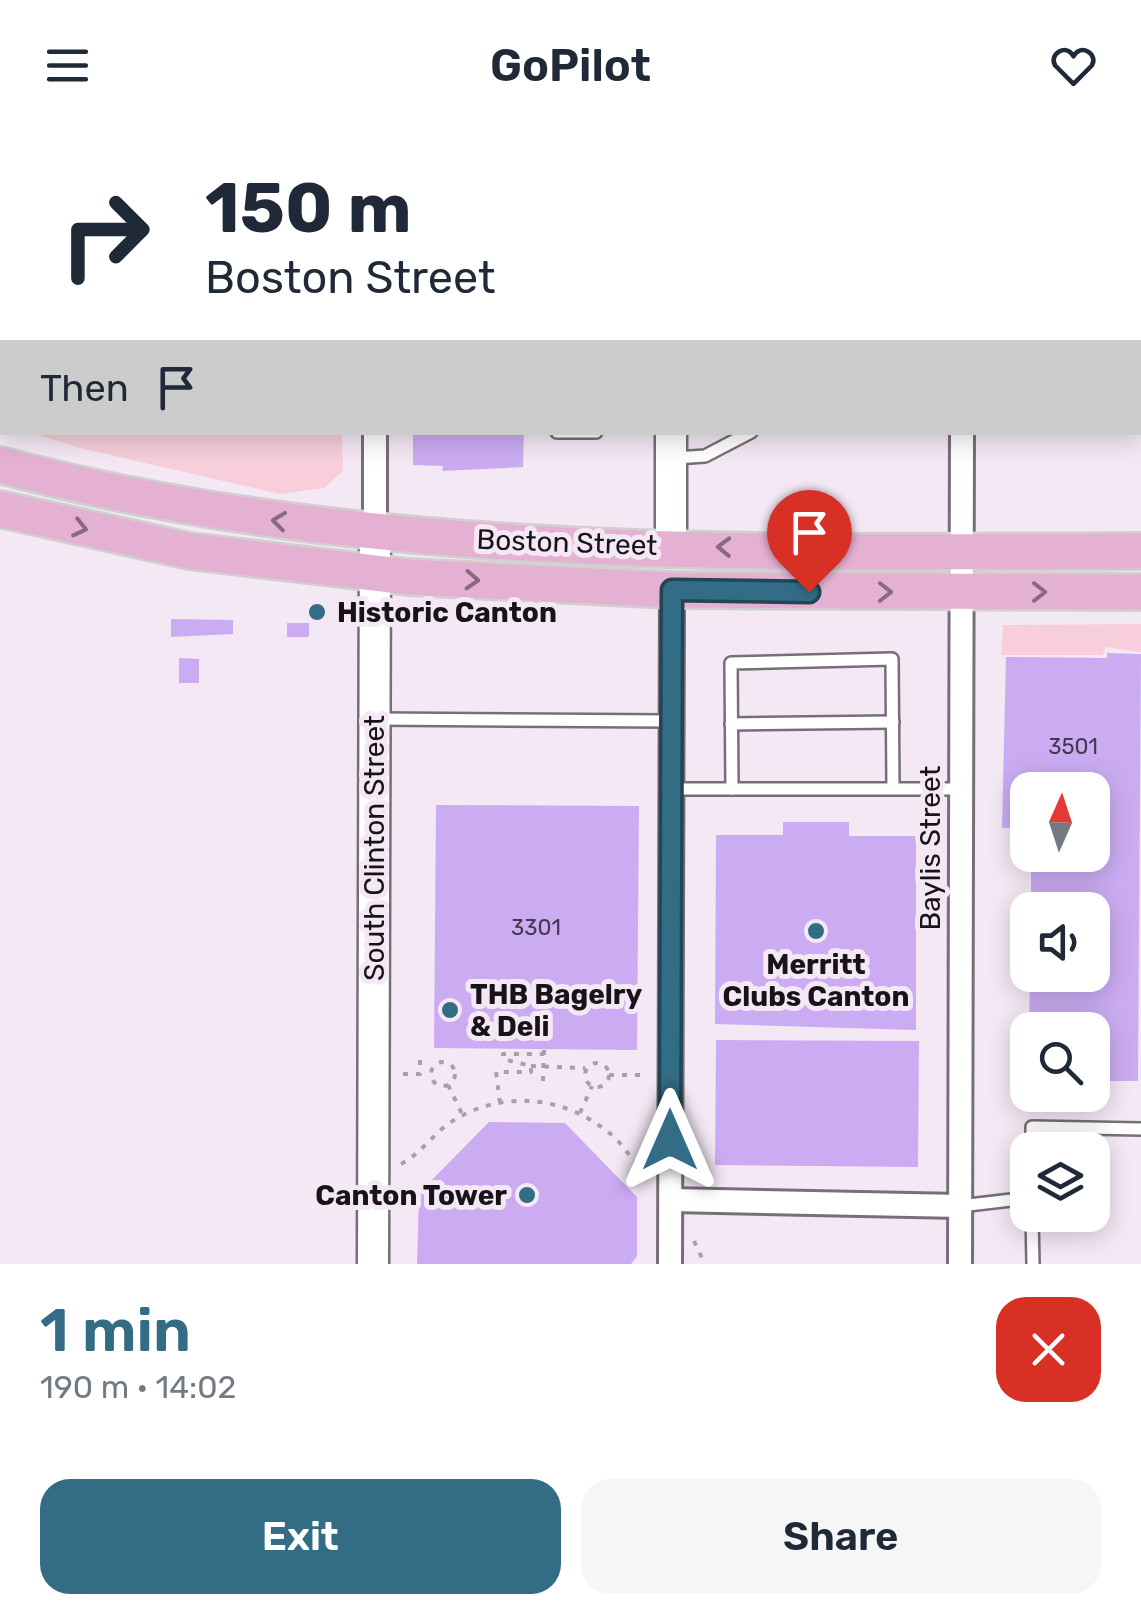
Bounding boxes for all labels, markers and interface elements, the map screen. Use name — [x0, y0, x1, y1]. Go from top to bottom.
icon: menu — [40, 38, 95, 93]
icon: heart — [1046, 38, 1101, 93]
text: GoPilot — [490, 39, 651, 92]
text: 150 m — [205, 167, 412, 250]
icon: right — [40, 170, 170, 300]
text: Boston Street — [205, 251, 496, 304]
icon: arrive — [149, 360, 204, 415]
text: Then — [40, 365, 129, 411]
pin — [767, 490, 852, 593]
icon: arrive — [782, 505, 837, 560]
one-way arrow — [270, 511, 286, 532]
one-way arrow — [71, 516, 88, 537]
street label: Boston Street — [476, 523, 658, 562]
one-way arrow — [716, 536, 732, 558]
one-way arrow — [465, 570, 481, 591]
one-way arrow — [878, 581, 893, 603]
one-way arrow — [1032, 581, 1048, 603]
place label: Historic Canton — [337, 596, 557, 629]
marker: Historic Canton — [306, 601, 328, 623]
street label: South Clinton Street — [358, 715, 391, 981]
house number: 3501 — [1048, 733, 1098, 760]
street label: Baylis Street — [914, 765, 947, 930]
north arrow — [1010, 772, 1110, 872]
map controls — [1010, 772, 1110, 1232]
button: sound — [1010, 892, 1110, 992]
house number: 3301 — [511, 914, 561, 941]
marker: Merritt Clubs Canton — [805, 920, 827, 942]
place label: Merritt Clubs Canton — [723, 948, 909, 1013]
place label: THB Bagelry & Deli — [470, 978, 643, 1043]
marker: THB Bagelry & Deli — [439, 999, 461, 1021]
button: search — [1010, 1012, 1110, 1112]
position arrow — [618, 1088, 722, 1192]
button: layers — [1010, 1132, 1110, 1232]
place label: Canton Tower — [315, 1179, 507, 1212]
marker: Canton Tower — [516, 1184, 538, 1206]
text: 1 min — [40, 1295, 191, 1366]
button: close — [996, 1297, 1101, 1402]
text: 190 m · 14:02 — [40, 1368, 236, 1406]
button: Exit — [40, 1479, 561, 1594]
button: Share — [581, 1479, 1101, 1594]

